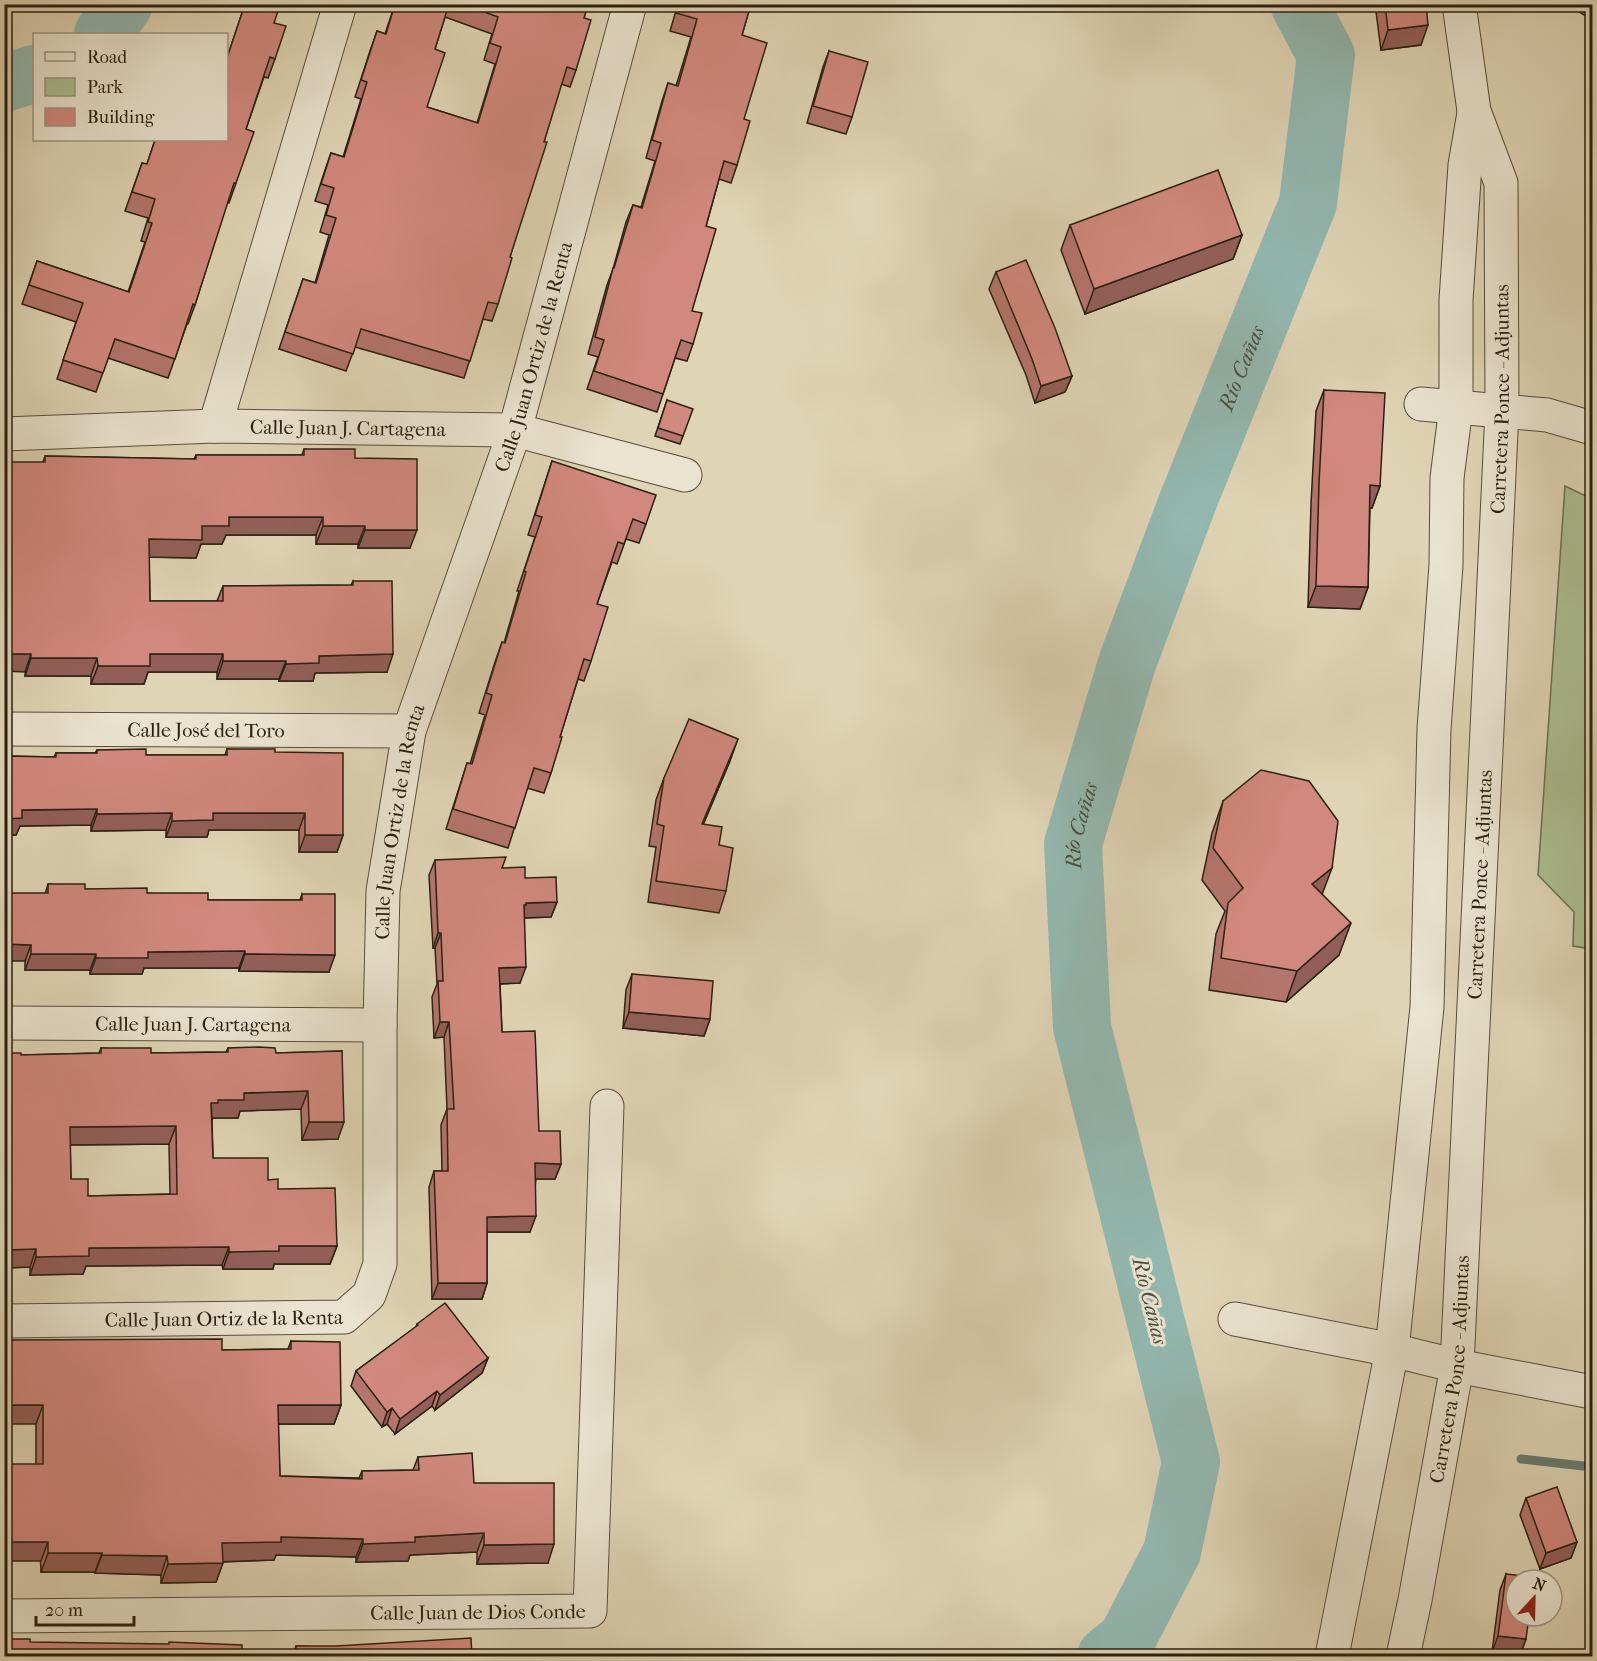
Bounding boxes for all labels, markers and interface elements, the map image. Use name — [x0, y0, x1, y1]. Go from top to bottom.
legend — [33, 33, 228, 141]
text: Road — [87, 47, 127, 68]
text: Park — [87, 77, 124, 98]
text: Building — [87, 107, 155, 128]
street label: Calle Juan Ortiz de la Renta — [490, 238, 577, 475]
street label: Carretera Ponce - Adjuntas — [1486, 284, 1514, 514]
water label: Río Cañas — [1213, 322, 1270, 416]
street label: Calle Juan J. Cartagena — [250, 415, 447, 441]
street label: Calle Juan Ortiz de la Renta — [370, 700, 429, 940]
street label: Calle José del Toro — [127, 718, 285, 742]
street label: Carretera Ponce - Adjuntas — [1463, 769, 1497, 1000]
water label: Río Cañas — [1060, 779, 1103, 872]
street label: Calle Juan J. Cartagena — [95, 1012, 292, 1036]
water label: Río Cañas — [1127, 1253, 1173, 1348]
street label: Carretera Ponce - Adjuntas — [1425, 1255, 1474, 1485]
street label: Calle Juan Ortiz de la Renta — [105, 1306, 344, 1331]
north arrow — [1504, 1568, 1564, 1628]
text: N — [1530, 1573, 1549, 1596]
scale bar — [36, 1589, 134, 1627]
text: 20 m — [45, 1600, 83, 1621]
street label: Calle Juan de Dios Conde — [370, 1600, 586, 1624]

